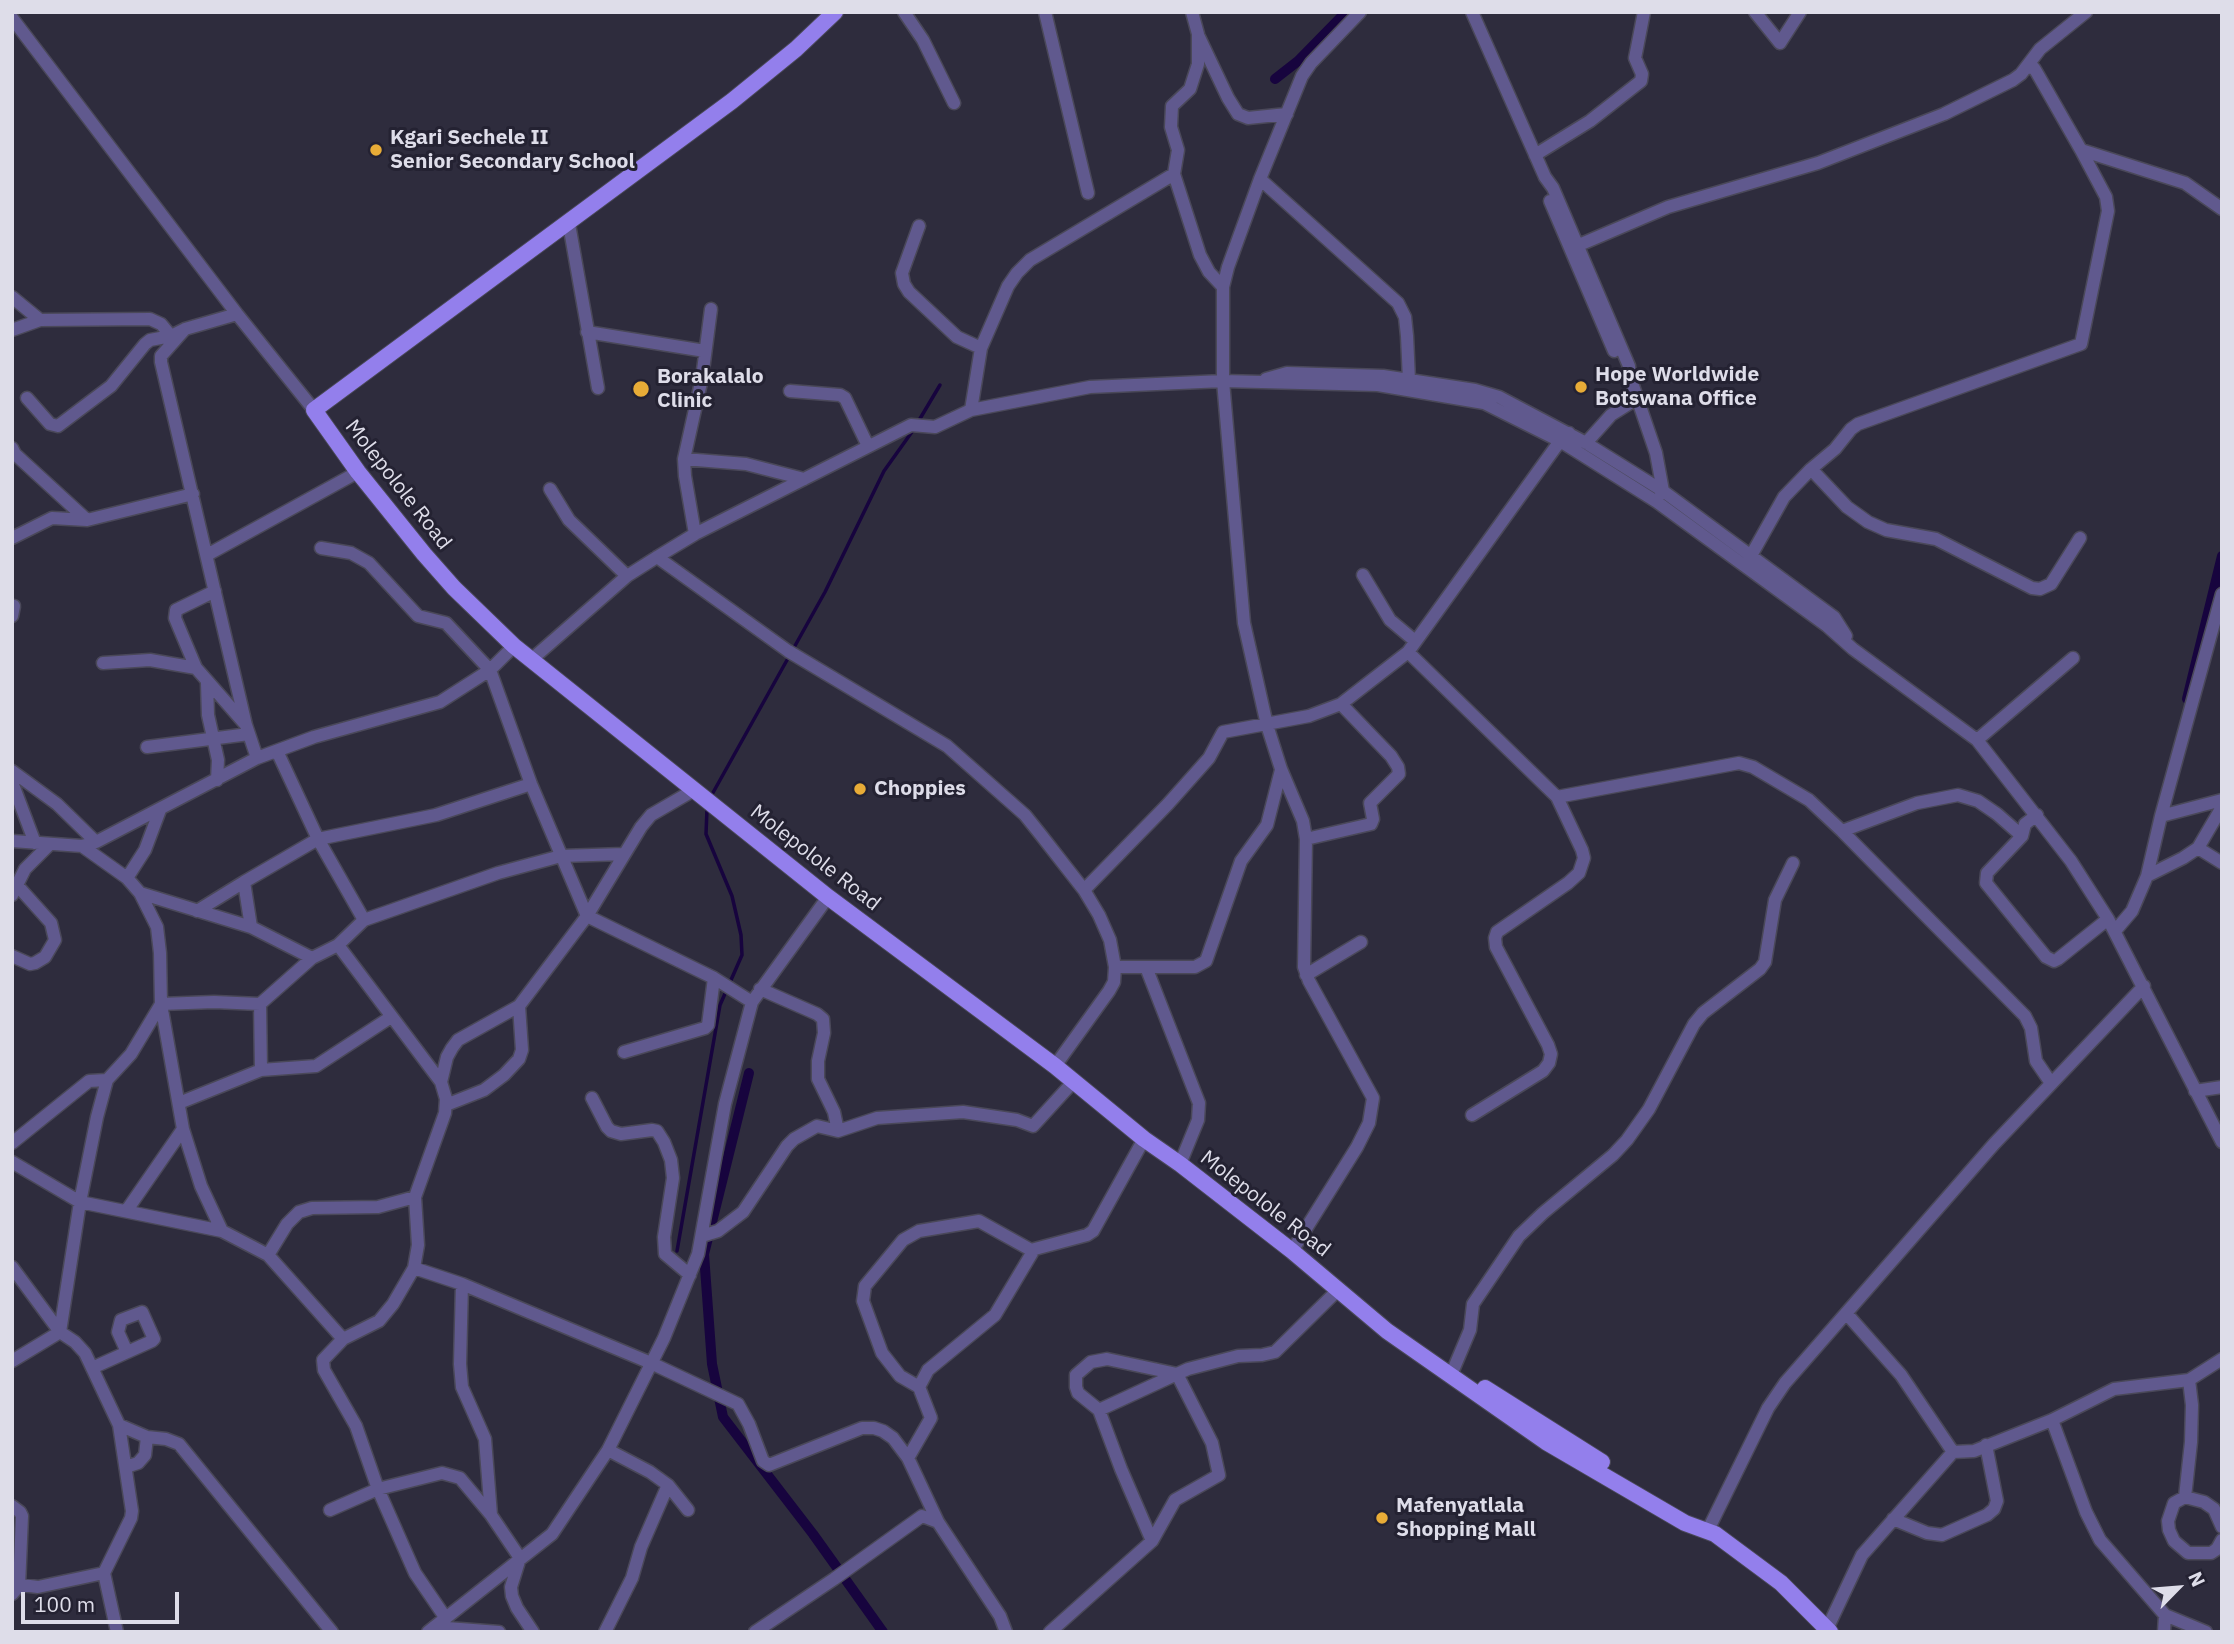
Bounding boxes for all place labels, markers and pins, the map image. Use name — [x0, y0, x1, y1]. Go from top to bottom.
place label: Kgari Sechele II Senior Secondary School — [390, 125, 635, 175]
marker: Kgari Sechele II Senior Secondary School — [368, 142, 384, 158]
place label: Hope Worldwide Botswana Office — [1595, 362, 1759, 412]
place label: Borakalalo Clinic — [657, 364, 764, 414]
marker: Borakalalo Clinic — [631, 379, 651, 399]
marker: Hope Worldwide Botswana Office — [1573, 379, 1589, 395]
place label: Choppies — [874, 776, 966, 802]
marker: Choppies — [852, 781, 868, 797]
place label: Mafenyatlala Shopping Mall — [1396, 1493, 1536, 1543]
marker: Mafenyatlala Shopping Mall — [1374, 1510, 1390, 1526]

